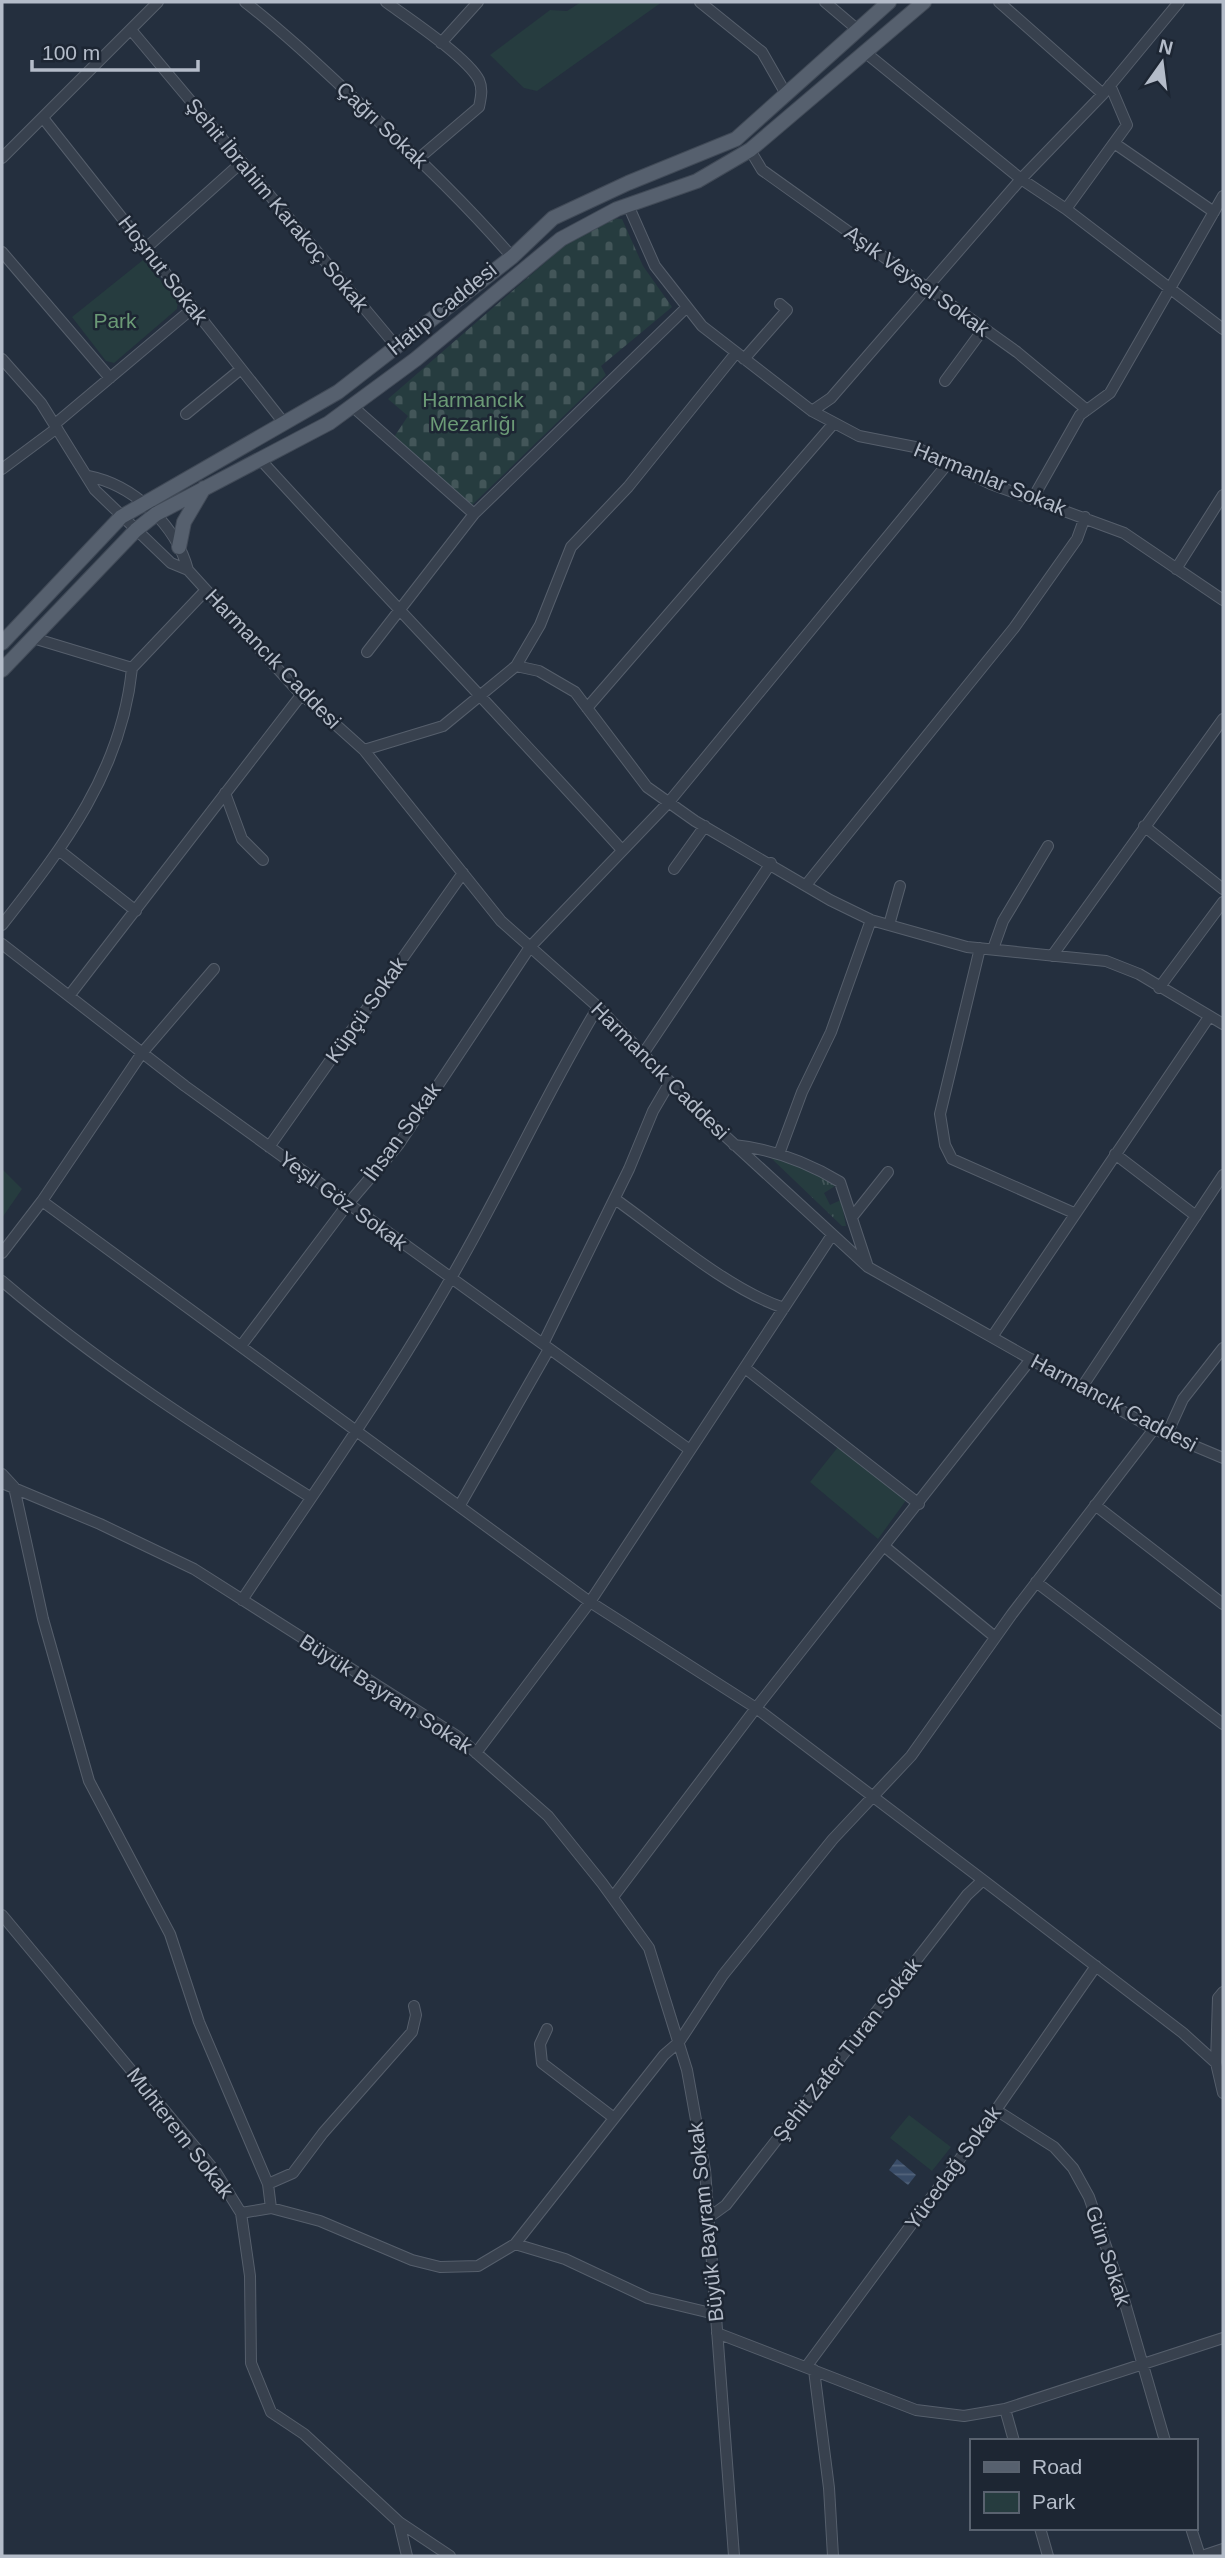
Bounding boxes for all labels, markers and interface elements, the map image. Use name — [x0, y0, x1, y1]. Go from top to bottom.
scale bar — [32, 28, 198, 72]
north arrow — [1127, 28, 1197, 98]
text: N — [1157, 35, 1175, 59]
text: 100 m — [42, 41, 100, 64]
street label: Çağrı Sokak — [332, 77, 433, 173]
street label: Şehit İbrahim Karakoç Sokak — [182, 94, 374, 316]
street label: Hoşnut Sokak — [114, 211, 213, 329]
street label: Aşık Veysel Sokak — [841, 221, 994, 341]
street label: Hatıp Caddesi — [383, 258, 501, 359]
park label: Park — [93, 309, 137, 332]
park label: Harmancık Mezarlığı — [422, 388, 524, 435]
street label: Harmanlar Sokak — [911, 437, 1070, 520]
street label: Harmancık Caddesi — [201, 584, 346, 733]
street label: Küpçü Sokak — [321, 952, 411, 1067]
street label: Harmancık Caddesi — [587, 997, 734, 1144]
street label: İhsan Sokak — [358, 1078, 445, 1185]
street label: Yeşil Göz Sokak — [275, 1147, 412, 1255]
street label: Harmancık Caddesi — [1027, 1349, 1201, 1456]
street label: Büyük Bayram Sokak — [296, 1629, 477, 1758]
street label: Şehit Zafer Turan Sokak — [768, 1953, 926, 2146]
street label: Muhterem Sokak — [122, 2063, 239, 2203]
street label: Yücedağ Sokak — [900, 2101, 1005, 2234]
street label: Büyük Bayram Sokak — [684, 2121, 727, 2323]
street label: Gün Sokak — [1081, 2203, 1136, 2309]
legend — [970, 2439, 1197, 2530]
text: Road — [1032, 2455, 1082, 2478]
text: Park — [1032, 2490, 1076, 2513]

